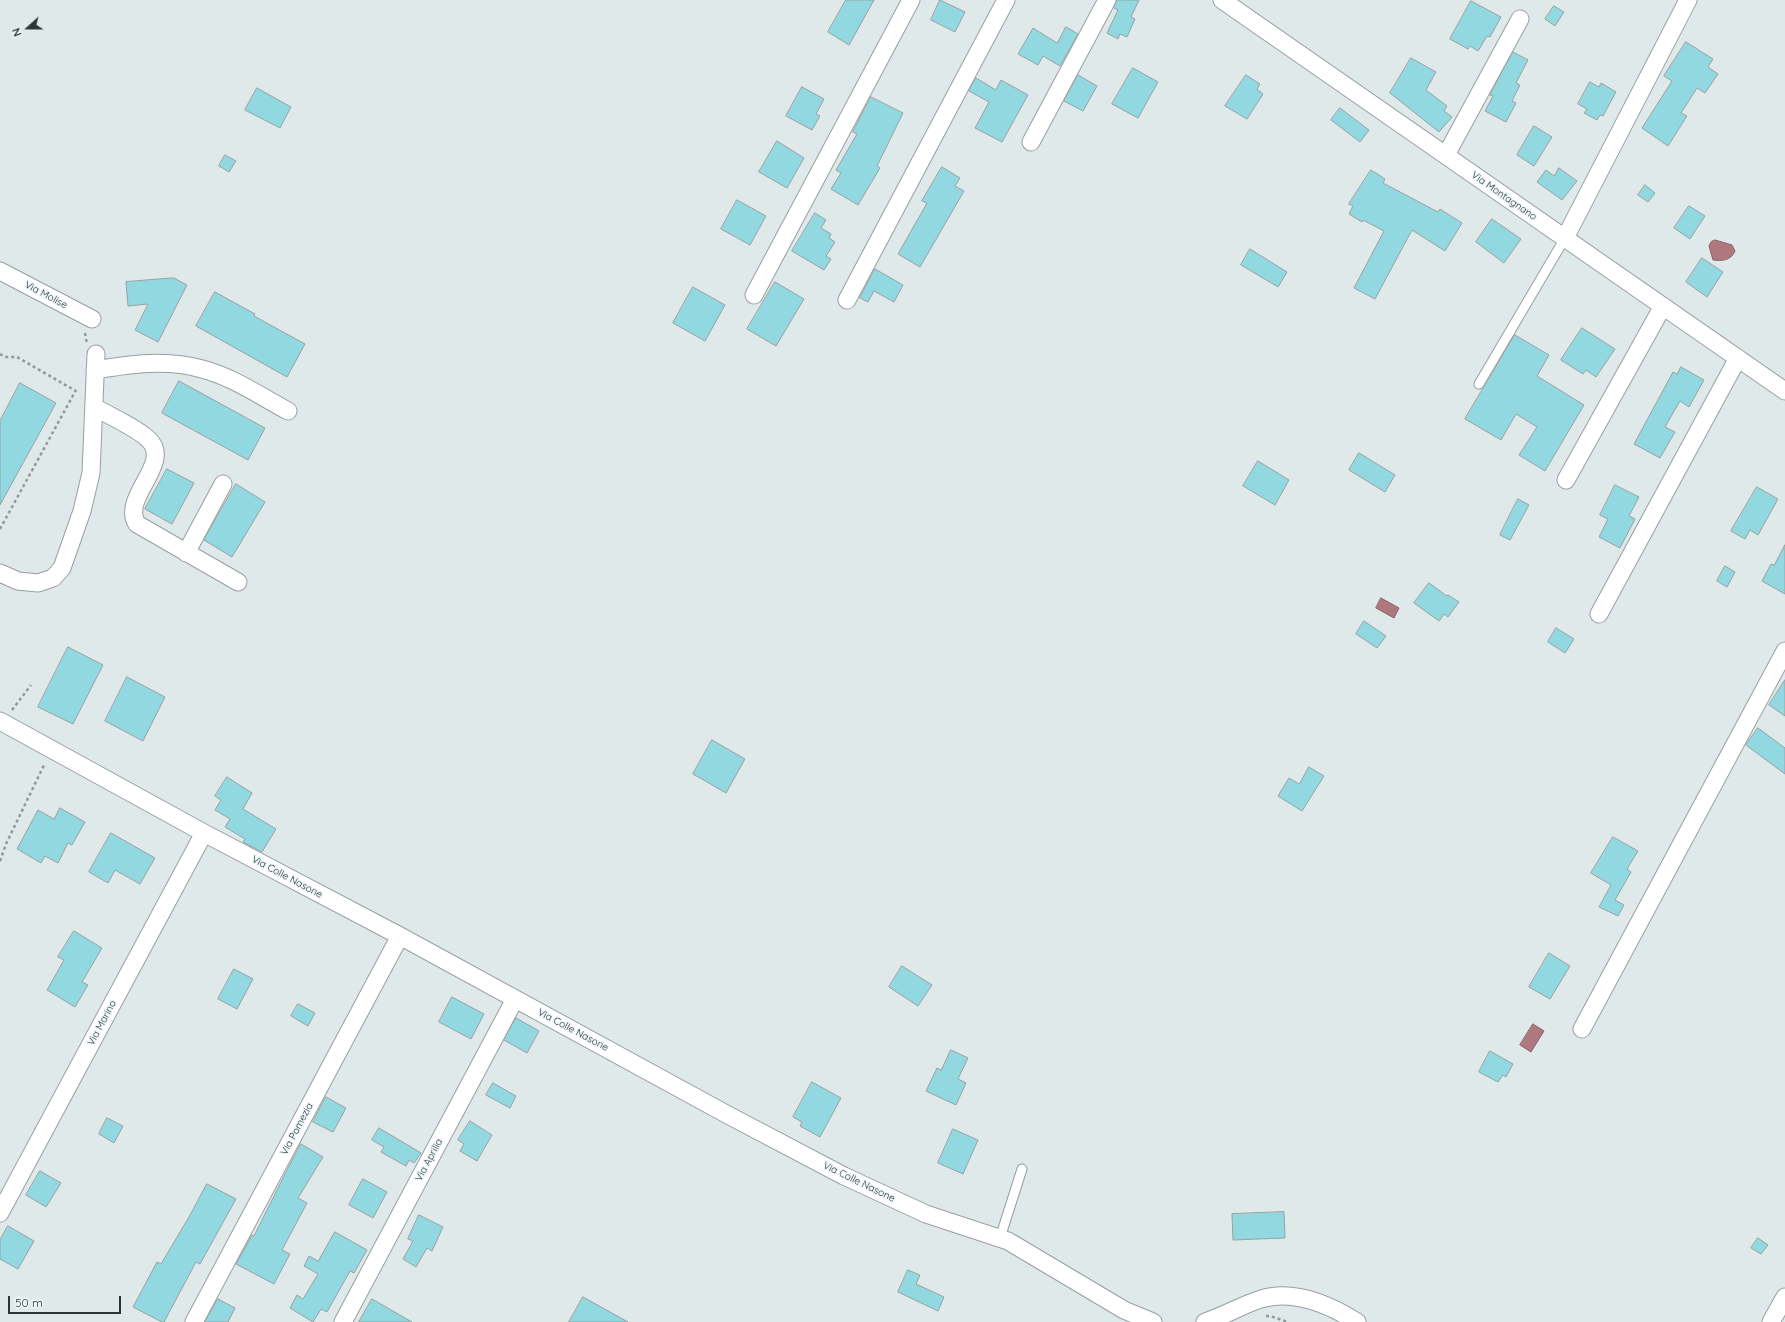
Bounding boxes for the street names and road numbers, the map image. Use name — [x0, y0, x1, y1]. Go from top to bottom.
street label: Via Montagnano — [1469, 169, 1539, 223]
street label: Via Molise — [23, 279, 69, 311]
street label: Via Colle Nasone — [250, 853, 324, 901]
street label: Via Marino — [85, 998, 119, 1048]
street label: Via Colle Nasone — [536, 1006, 610, 1054]
street label: Via Pomezia — [278, 1101, 316, 1157]
street label: Via Aprilia — [413, 1137, 445, 1183]
street label: Via Colle Nasone — [821, 1159, 897, 1205]

